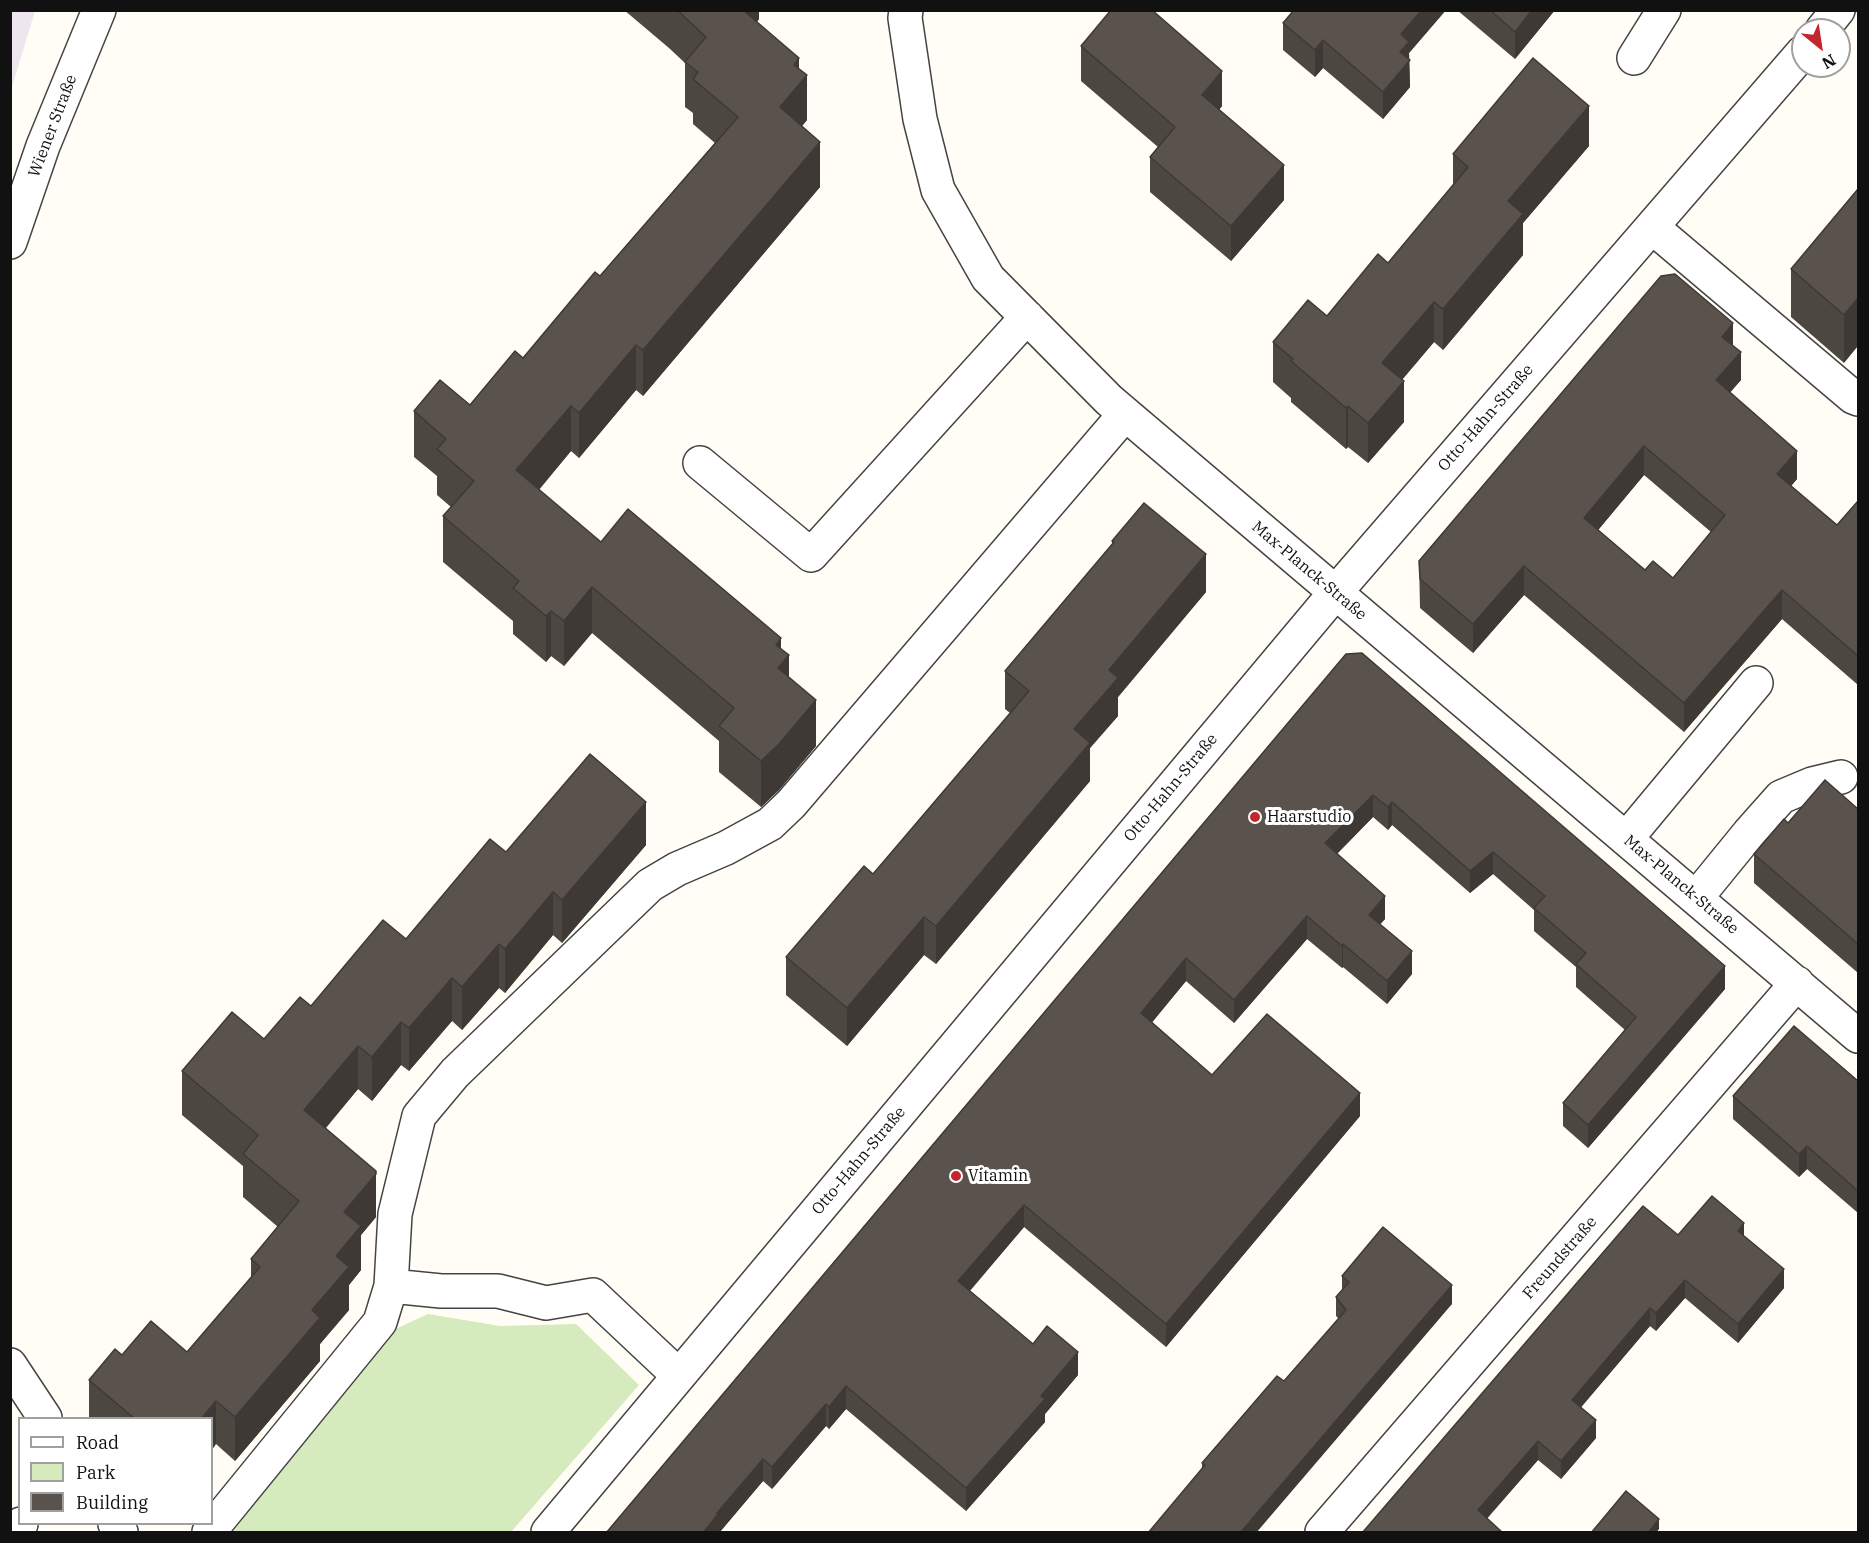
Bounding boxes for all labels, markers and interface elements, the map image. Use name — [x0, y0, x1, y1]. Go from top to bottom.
north arrow — [1791, 18, 1851, 78]
text: N — [1819, 50, 1839, 74]
street label: Wiener Straße — [25, 72, 81, 180]
street label: Otto-Hahn-Straße — [1434, 361, 1538, 475]
street label: Max-Planck-Straße — [1248, 517, 1370, 625]
street label: Otto-Hahn-Straße — [1120, 730, 1222, 846]
place label: Haarstudio — [1267, 807, 1351, 827]
marker: Haarstudio — [1248, 810, 1262, 824]
street label: Max-Planck-Straße — [1620, 831, 1742, 939]
street label: Otto-Hahn-Straße — [808, 1103, 910, 1219]
place label: Vitamin — [968, 1166, 1028, 1186]
marker: Vitamin — [949, 1169, 963, 1183]
street label: Freundstraße — [1519, 1213, 1601, 1303]
legend — [18, 1417, 213, 1525]
text: Road — [76, 1431, 119, 1454]
text: Park — [76, 1461, 115, 1484]
text: Building — [76, 1491, 148, 1514]

